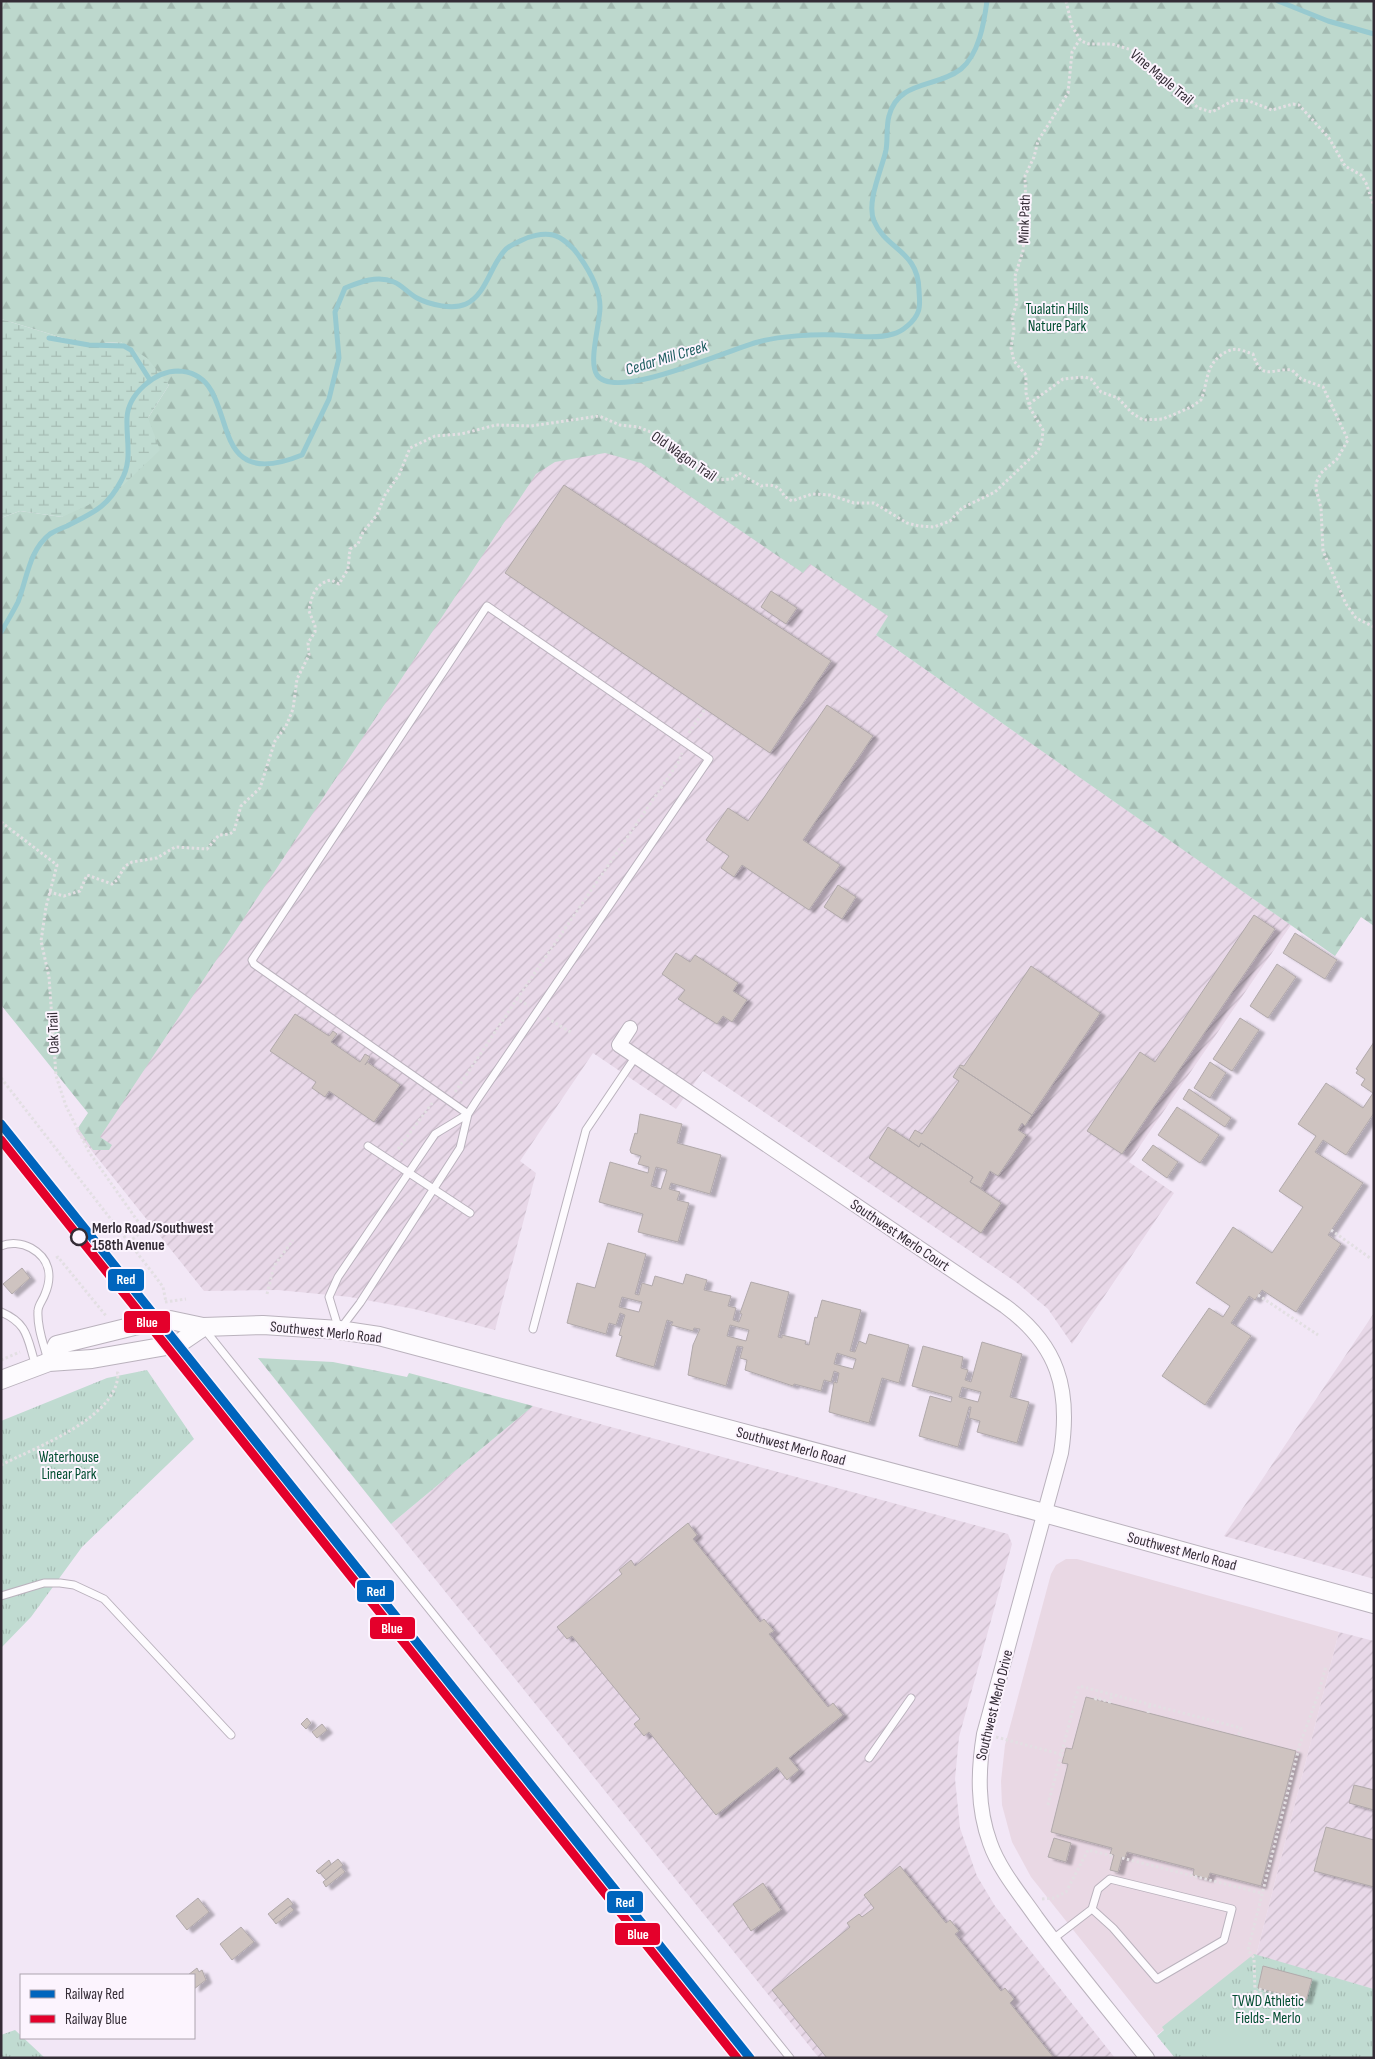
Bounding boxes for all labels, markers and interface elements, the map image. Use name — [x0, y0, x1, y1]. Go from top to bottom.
street label: Vine Maple Trail — [1126, 45, 1197, 109]
street label: Mink Path — [1014, 194, 1035, 244]
park label: Tualatin Hills Nature Park — [1025, 300, 1089, 336]
water label: Cedar Mill Creek — [623, 337, 711, 380]
street label: Old Wagon Trail — [647, 427, 720, 486]
street label: Oak Trail — [43, 1012, 64, 1054]
street label: Southwest Merlo Court — [846, 1195, 953, 1276]
place label: Merlo Road/Southwest 158th Avenue — [92, 1219, 213, 1255]
marker: Merlo Road/Southwest 158th Avenue — [70, 1228, 88, 1246]
line badge: Red — [107, 1268, 145, 1292]
text: Red — [117, 1271, 135, 1288]
line badge: Blue — [123, 1310, 171, 1334]
text: Blue — [136, 1314, 158, 1331]
street label: Southwest Merlo Road — [269, 1317, 383, 1348]
street label: Southwest Merlo Road — [734, 1423, 848, 1470]
park label: Waterhouse Linear Park — [39, 1448, 99, 1484]
street label: Southwest Merlo Road — [1125, 1528, 1239, 1575]
line badge: Red — [356, 1579, 395, 1603]
text: Red — [367, 1583, 385, 1600]
line badge: Blue — [369, 1616, 416, 1640]
text: Blue — [381, 1620, 403, 1637]
street label: Southwest Merlo Drive — [972, 1648, 1017, 1762]
line badge: Red — [606, 1890, 644, 1914]
text: Red — [616, 1894, 634, 1911]
line badge: Blue — [614, 1922, 661, 1946]
text: Blue — [627, 1926, 649, 1943]
legend — [20, 1974, 195, 2039]
text: Railway Red — [65, 1985, 124, 2004]
park label: TVWD Athletic Fields- Merlo — [1232, 1992, 1304, 2028]
text: Railway Blue — [65, 2010, 127, 2029]

